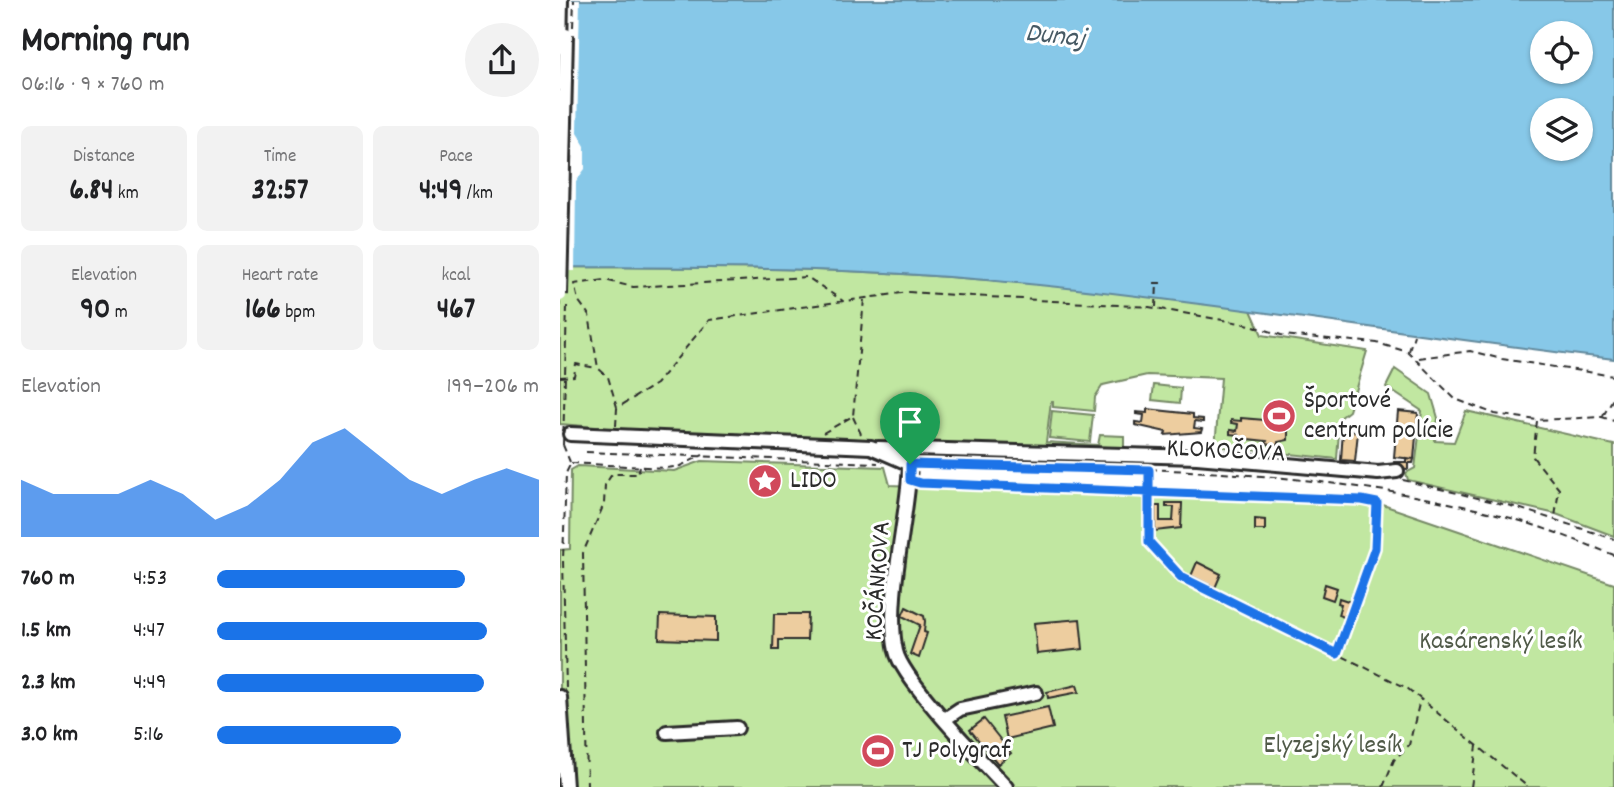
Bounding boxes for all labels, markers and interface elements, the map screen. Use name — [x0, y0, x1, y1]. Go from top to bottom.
text: Morning run — [21, 15, 190, 70]
water label: Dunaj — [1023, 15, 1091, 61]
map controls — [1530, 21, 1593, 161]
button: locate — [1530, 21, 1593, 84]
button: share — [465, 23, 539, 97]
text: 06:16 · 9 × 760 m — [21, 69, 164, 102]
button: layers — [1530, 98, 1593, 161]
text: Distance — [73, 144, 135, 171]
text: Time — [264, 144, 296, 171]
text: Pace — [439, 144, 473, 171]
text: 6.84 — [69, 171, 113, 214]
text: 32:57 — [252, 171, 308, 214]
text: 4:49 — [419, 171, 463, 214]
text: km — [113, 181, 139, 208]
text: /km — [463, 181, 493, 208]
text: Elevation — [71, 263, 137, 290]
text: Heart rate — [242, 263, 318, 290]
text: kcal — [442, 263, 470, 290]
text: 90 — [80, 290, 110, 333]
text: 166 — [245, 290, 281, 333]
text: 467 — [437, 290, 475, 333]
text: m — [110, 300, 128, 327]
text: bpm — [281, 300, 315, 327]
text: Elevation — [21, 371, 101, 404]
text: 199–206 m — [447, 371, 539, 404]
place label: Športové centrum polície — [1304, 383, 1453, 450]
pin — [880, 392, 940, 464]
sports icon: Športové centrum polície — [1260, 397, 1298, 435]
icon: arrive — [891, 403, 929, 441]
street label: KLOKOČOVA — [1166, 430, 1286, 474]
place icon: LIDO — [746, 462, 784, 500]
place label: LIDO — [790, 463, 837, 500]
street label: KOČÁNKOVA — [856, 520, 902, 642]
text: 760 m — [21, 563, 75, 596]
text: 4:53 — [133, 563, 167, 596]
text: 1.5 km — [21, 615, 71, 648]
text: 4:47 — [133, 615, 165, 648]
park label: Kasárenský lesík — [1419, 624, 1583, 661]
text: 2.3 km — [21, 667, 76, 700]
text: 4:49 — [133, 667, 166, 700]
text: 3.0 km — [21, 719, 78, 752]
text: 5:16 — [133, 719, 164, 752]
park label: Elyzejský lesík — [1264, 728, 1402, 765]
sports icon: TJ Polygraf — [859, 732, 897, 770]
place label: TJ Polygraf — [902, 733, 1011, 770]

